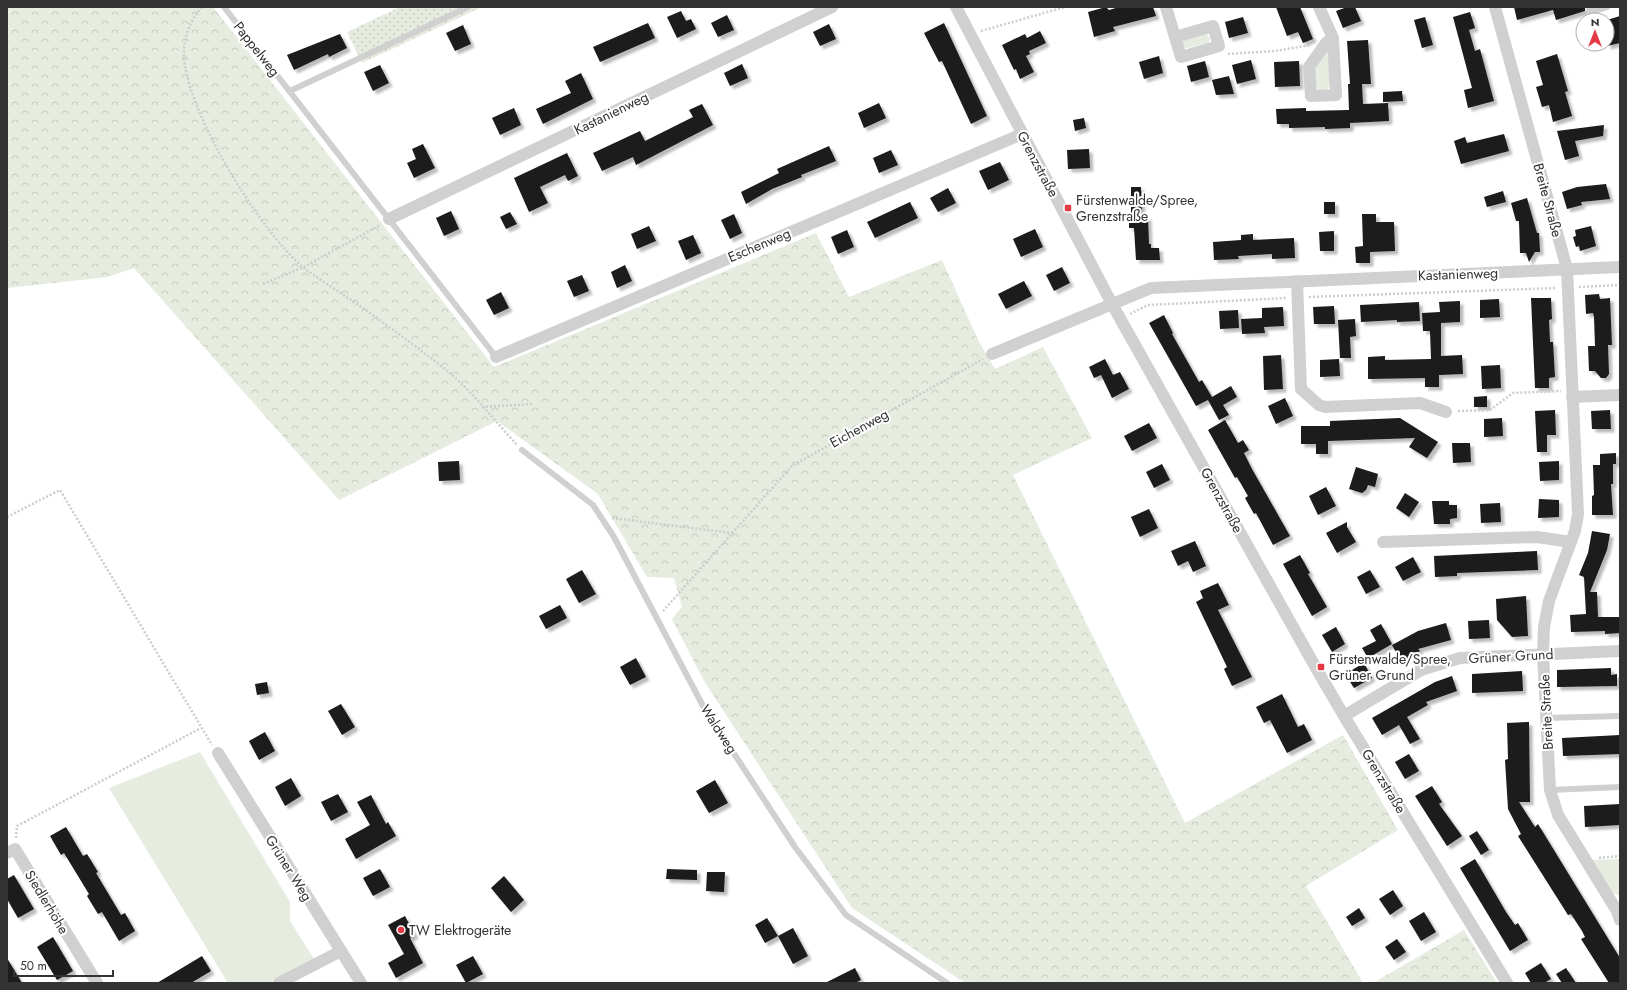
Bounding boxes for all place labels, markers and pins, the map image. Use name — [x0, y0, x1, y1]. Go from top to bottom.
place label: Fürstenwalde/Spree, Grenzstraße — [1076, 190, 1198, 226]
marker: Fürstenwalde/Spree, Grenzstraße — [1063, 203, 1073, 213]
place label: Fürstenwalde/Spree, Grüner Grund — [1329, 649, 1451, 685]
marker: Fürstenwalde/Spree, Grüner Grund — [1316, 662, 1326, 672]
place label: TW Elektrogeräte — [409, 920, 511, 940]
marker: TW Elektrogeräte — [396, 925, 406, 935]

